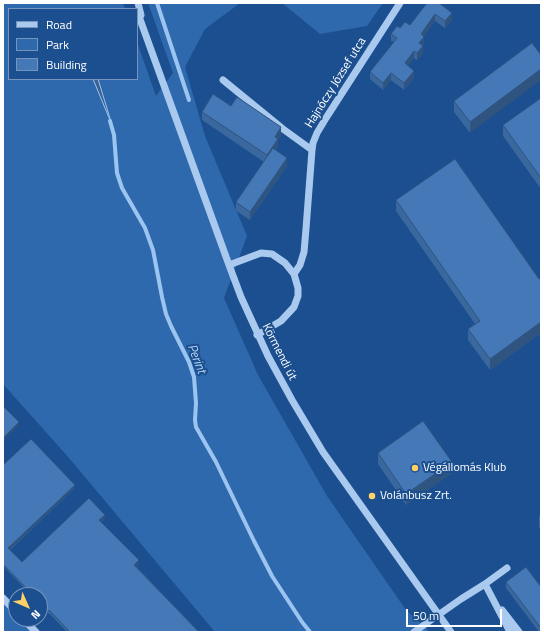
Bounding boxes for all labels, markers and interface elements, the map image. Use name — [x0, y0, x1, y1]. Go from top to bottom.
legend — [8, 8, 138, 80]
text: Road — [46, 15, 72, 34]
text: Park — [46, 35, 69, 54]
street label: Hajnóczy József utca — [302, 35, 370, 131]
text: Building — [46, 55, 87, 74]
street label: Körmendi út — [259, 321, 299, 383]
water label: Perint — [183, 342, 209, 376]
place label: Végállomás Klub — [423, 461, 506, 475]
marker: Végállomás Klub — [410, 463, 420, 473]
place label: Volánbusz Zrt. — [380, 489, 452, 503]
marker: Volánbusz Zrt. — [367, 491, 377, 501]
north arrow — [8, 587, 48, 627]
scale bar — [408, 601, 504, 627]
text: N — [27, 606, 44, 623]
text: 50 m — [413, 606, 439, 625]

